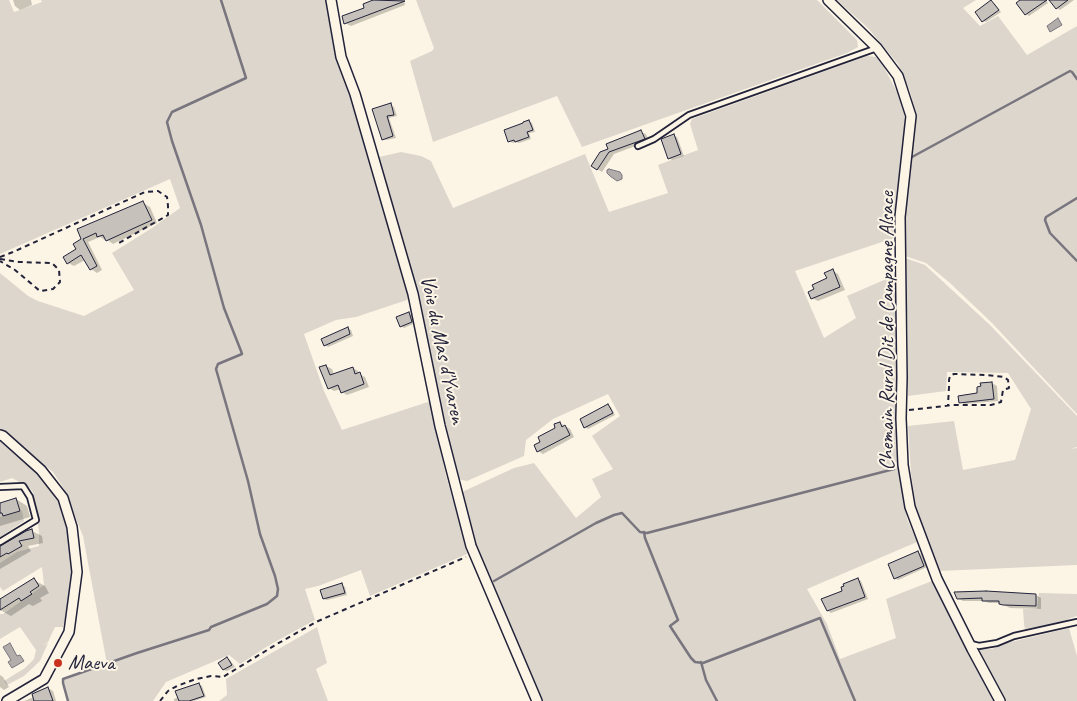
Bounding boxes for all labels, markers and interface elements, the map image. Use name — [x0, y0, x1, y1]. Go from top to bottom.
street label: Chemain Rural Dit de Campagne Alsace — [874, 192, 900, 470]
street label: Voie du Mas d'Yvaren — [414, 274, 470, 426]
place label: Maeva — [68, 650, 115, 676]
marker: Maeva — [52, 657, 64, 669]

